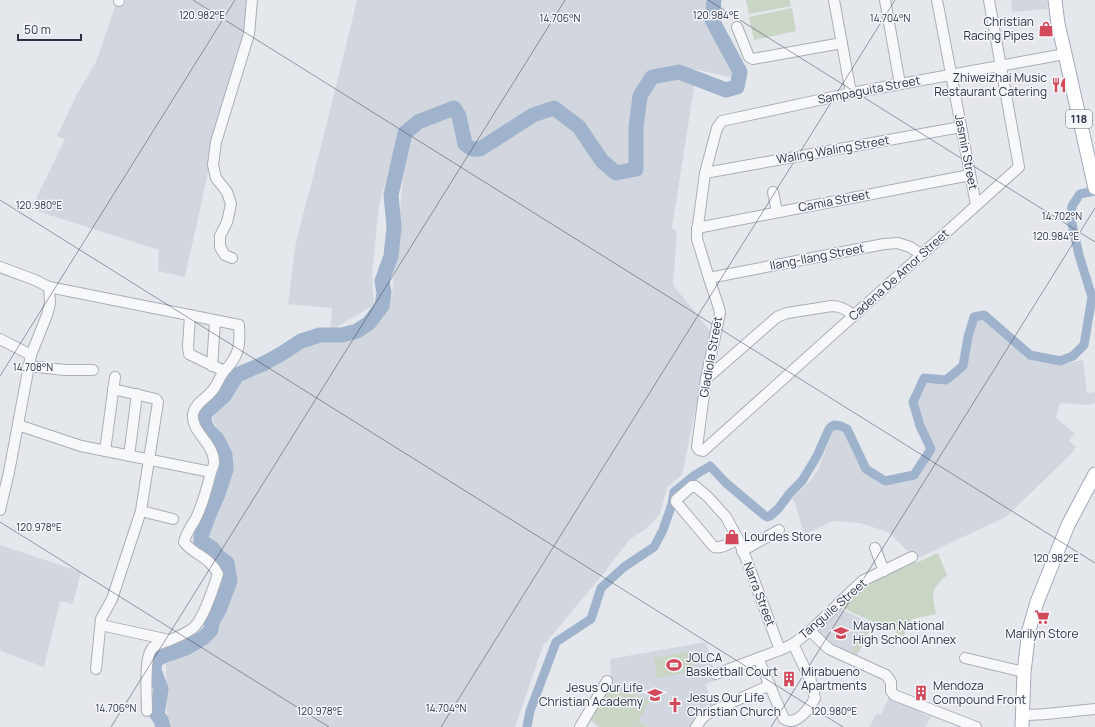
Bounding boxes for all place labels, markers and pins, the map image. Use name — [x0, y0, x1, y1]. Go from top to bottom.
place label: Christian Racing Pipes — [963, 13, 1034, 44]
shop icon: Christian Racing Pipes — [1037, 20, 1055, 38]
place label: Zhiweizhai Music Restaurant Catering — [934, 69, 1047, 100]
restaurant icon: Zhiweizhai Music Restaurant Catering — [1050, 76, 1068, 94]
shop icon: Lourdes Store — [723, 528, 741, 546]
place label: Lourdes Store — [744, 528, 822, 545]
supermarket icon: Marilyn Store — [1033, 608, 1051, 626]
place label: Maysan National High School Annex — [853, 617, 957, 648]
school or university icon: Maysan National High School Annex — [832, 624, 850, 642]
place label: Marilyn Store — [1006, 625, 1078, 642]
place label: JOLCA Basketball Court — [686, 649, 778, 680]
sports icon: JOLCA Basketball Court — [665, 656, 683, 674]
place label: Mirabueno Apartments — [801, 663, 867, 694]
building icon: Mirabueno Apartments — [780, 670, 798, 688]
place label: Mendoza Compound Front — [933, 677, 1026, 708]
place label: Jesus Our Life Christian Academy — [539, 679, 644, 710]
building icon: Mendoza Compound Front — [912, 684, 930, 702]
school or university icon: Jesus Our Life Christian Academy — [646, 686, 664, 704]
place label: Jesus Our Life Christian Church — [687, 689, 781, 720]
church icon: Jesus Our Life Christian Church — [666, 696, 684, 714]

